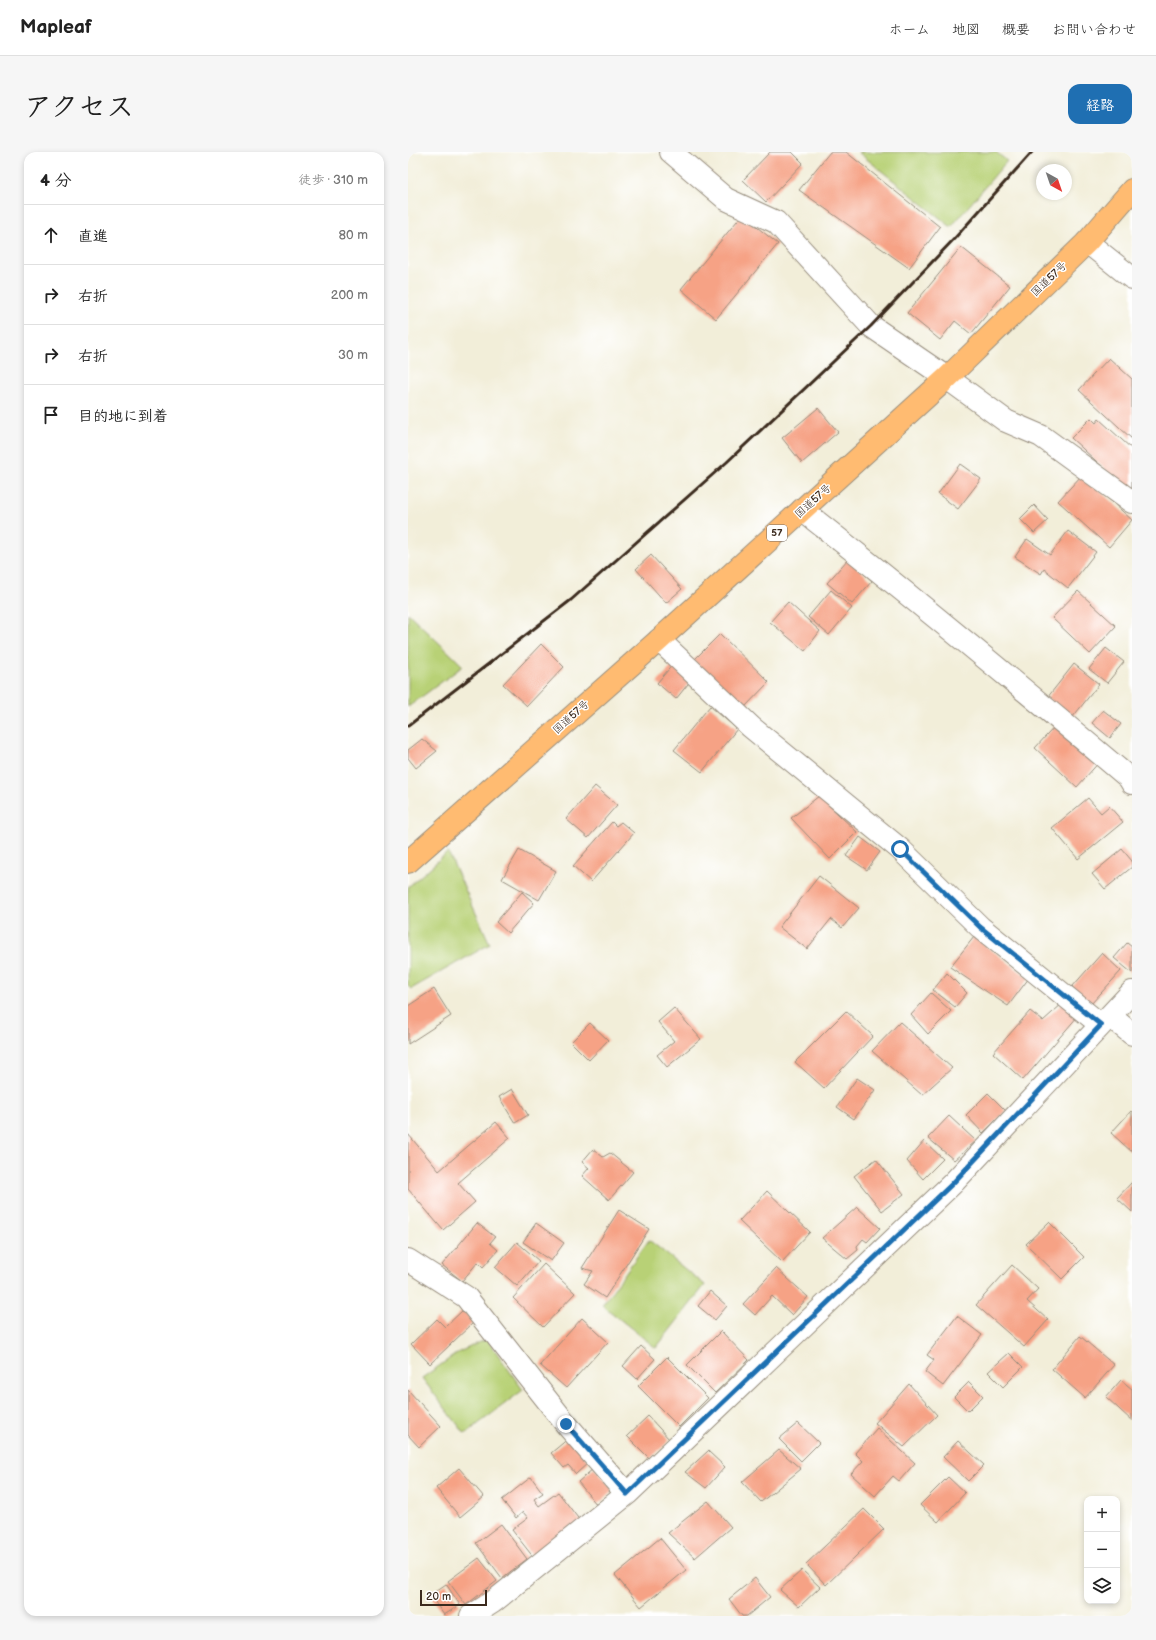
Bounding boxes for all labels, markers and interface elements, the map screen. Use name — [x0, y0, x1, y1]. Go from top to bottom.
text: Mapleaf — [20, 16, 92, 39]
text: ホーム — [889, 21, 930, 38]
text: 地図 — [952, 21, 980, 38]
text: 概要 — [1002, 21, 1030, 38]
text: お問い合わせ — [1052, 21, 1136, 38]
button: 経路 — [1068, 84, 1132, 124]
text: アクセス — [24, 91, 134, 124]
north arrow — [1036, 164, 1072, 200]
text: 4 分 — [40, 171, 72, 191]
text: 徒歩 · 310 m — [299, 172, 368, 188]
icon: ahead — [40, 224, 62, 246]
text: 直進 — [78, 227, 108, 246]
text: 80 m — [339, 227, 368, 243]
street label: 国道57号 — [1028, 259, 1070, 299]
icon: right — [40, 284, 62, 306]
text: 右折 — [78, 287, 108, 306]
text: 200 m — [331, 287, 368, 303]
icon: right — [40, 344, 62, 366]
text: 右折 — [78, 347, 108, 366]
text: 30 m — [338, 347, 368, 363]
icon: arrive — [40, 404, 62, 426]
text: 目的地に到着 — [78, 407, 168, 426]
street label: 国道57号 — [792, 481, 834, 521]
road number: 57 — [767, 525, 787, 541]
street label: 国道57号 — [550, 697, 592, 737]
route start — [891, 840, 909, 858]
route end — [557, 1415, 575, 1433]
map controls — [1084, 1496, 1120, 1604]
button: + — [1084, 1496, 1120, 1532]
button: − — [1084, 1532, 1120, 1568]
button: layers — [1084, 1568, 1120, 1604]
scale bar — [420, 1588, 487, 1607]
text: 20 m — [426, 1590, 451, 1603]

